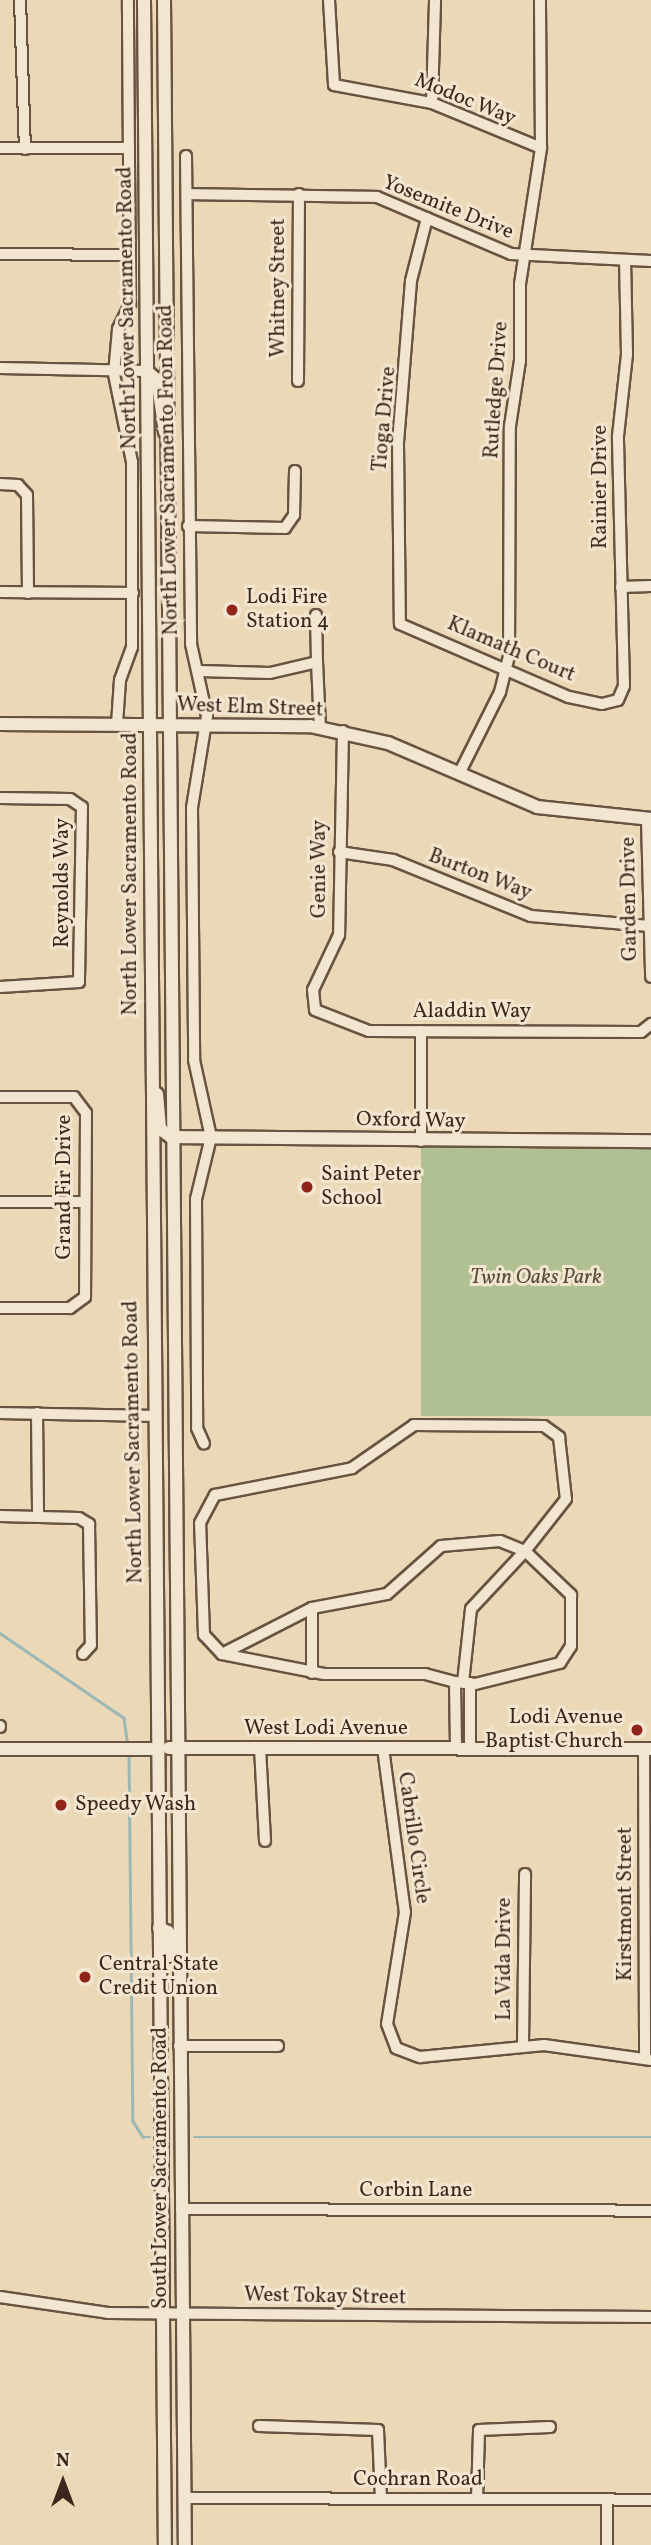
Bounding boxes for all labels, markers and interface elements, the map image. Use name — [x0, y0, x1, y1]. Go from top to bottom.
street label: Modoc Way — [410, 68, 520, 132]
street label: North Lower Sacramento Road — [113, 166, 143, 450]
street label: Yosemite Drive — [379, 170, 517, 246]
street label: Whitney Street — [266, 218, 292, 358]
street label: North Lower Sacramento Fron Road — [154, 304, 184, 636]
street label: Rutledge Drive — [480, 320, 514, 460]
street label: Tioga Drive — [368, 365, 402, 473]
street label: Rainier Drive — [588, 425, 614, 549]
place label: Lodi Fire Station 4 — [246, 585, 329, 635]
marker: Lodi Fire Station 4 — [224, 602, 240, 618]
street label: Klamath Court — [443, 612, 579, 688]
street label: West Elm Street — [176, 693, 324, 723]
street label: North Lower Sacramento Road — [118, 732, 144, 1016]
street label: Reynolds Way — [50, 818, 76, 948]
street label: Genie Way — [307, 819, 333, 919]
street label: Garden Drive — [616, 837, 644, 961]
street label: Burton Way — [424, 844, 536, 906]
street label: Aladdin Way — [412, 999, 532, 1025]
street label: Oxford Way — [356, 1107, 466, 1135]
street label: Grand Fir Drive — [52, 1115, 78, 1259]
place label: Saint Peter School — [321, 1162, 421, 1212]
marker: Saint Peter School — [299, 1179, 315, 1195]
park label: Twin Oaks Park — [470, 1265, 602, 1291]
street label: North Lower Sacramento Road — [119, 1300, 149, 1584]
place label: Lodi Avenue Baptist Church — [485, 1705, 623, 1755]
street label: West Lodi Avenue — [244, 1716, 408, 1742]
marker: Lodi Avenue Baptist Church — [629, 1722, 645, 1738]
street label: Cabrillo Circle — [391, 1771, 435, 1905]
place label: Speedy Wash — [75, 1792, 197, 1818]
marker: Speedy Wash — [53, 1797, 69, 1813]
street label: Kirstmont Street — [613, 1827, 639, 1981]
street label: La Vida Drive — [492, 1897, 518, 2021]
place label: Central State Credit Union — [99, 1952, 219, 2002]
marker: Central State Credit Union — [77, 1969, 93, 1985]
street label: South Lower Sacramento Road — [148, 2027, 174, 2309]
street label: Corbin Lane — [360, 2178, 472, 2204]
street label: West Tokay Street — [243, 2283, 407, 2311]
north arrow — [28, 2447, 98, 2517]
text: N — [56, 2448, 70, 2474]
street label: Cochran Road — [353, 2467, 483, 2493]

